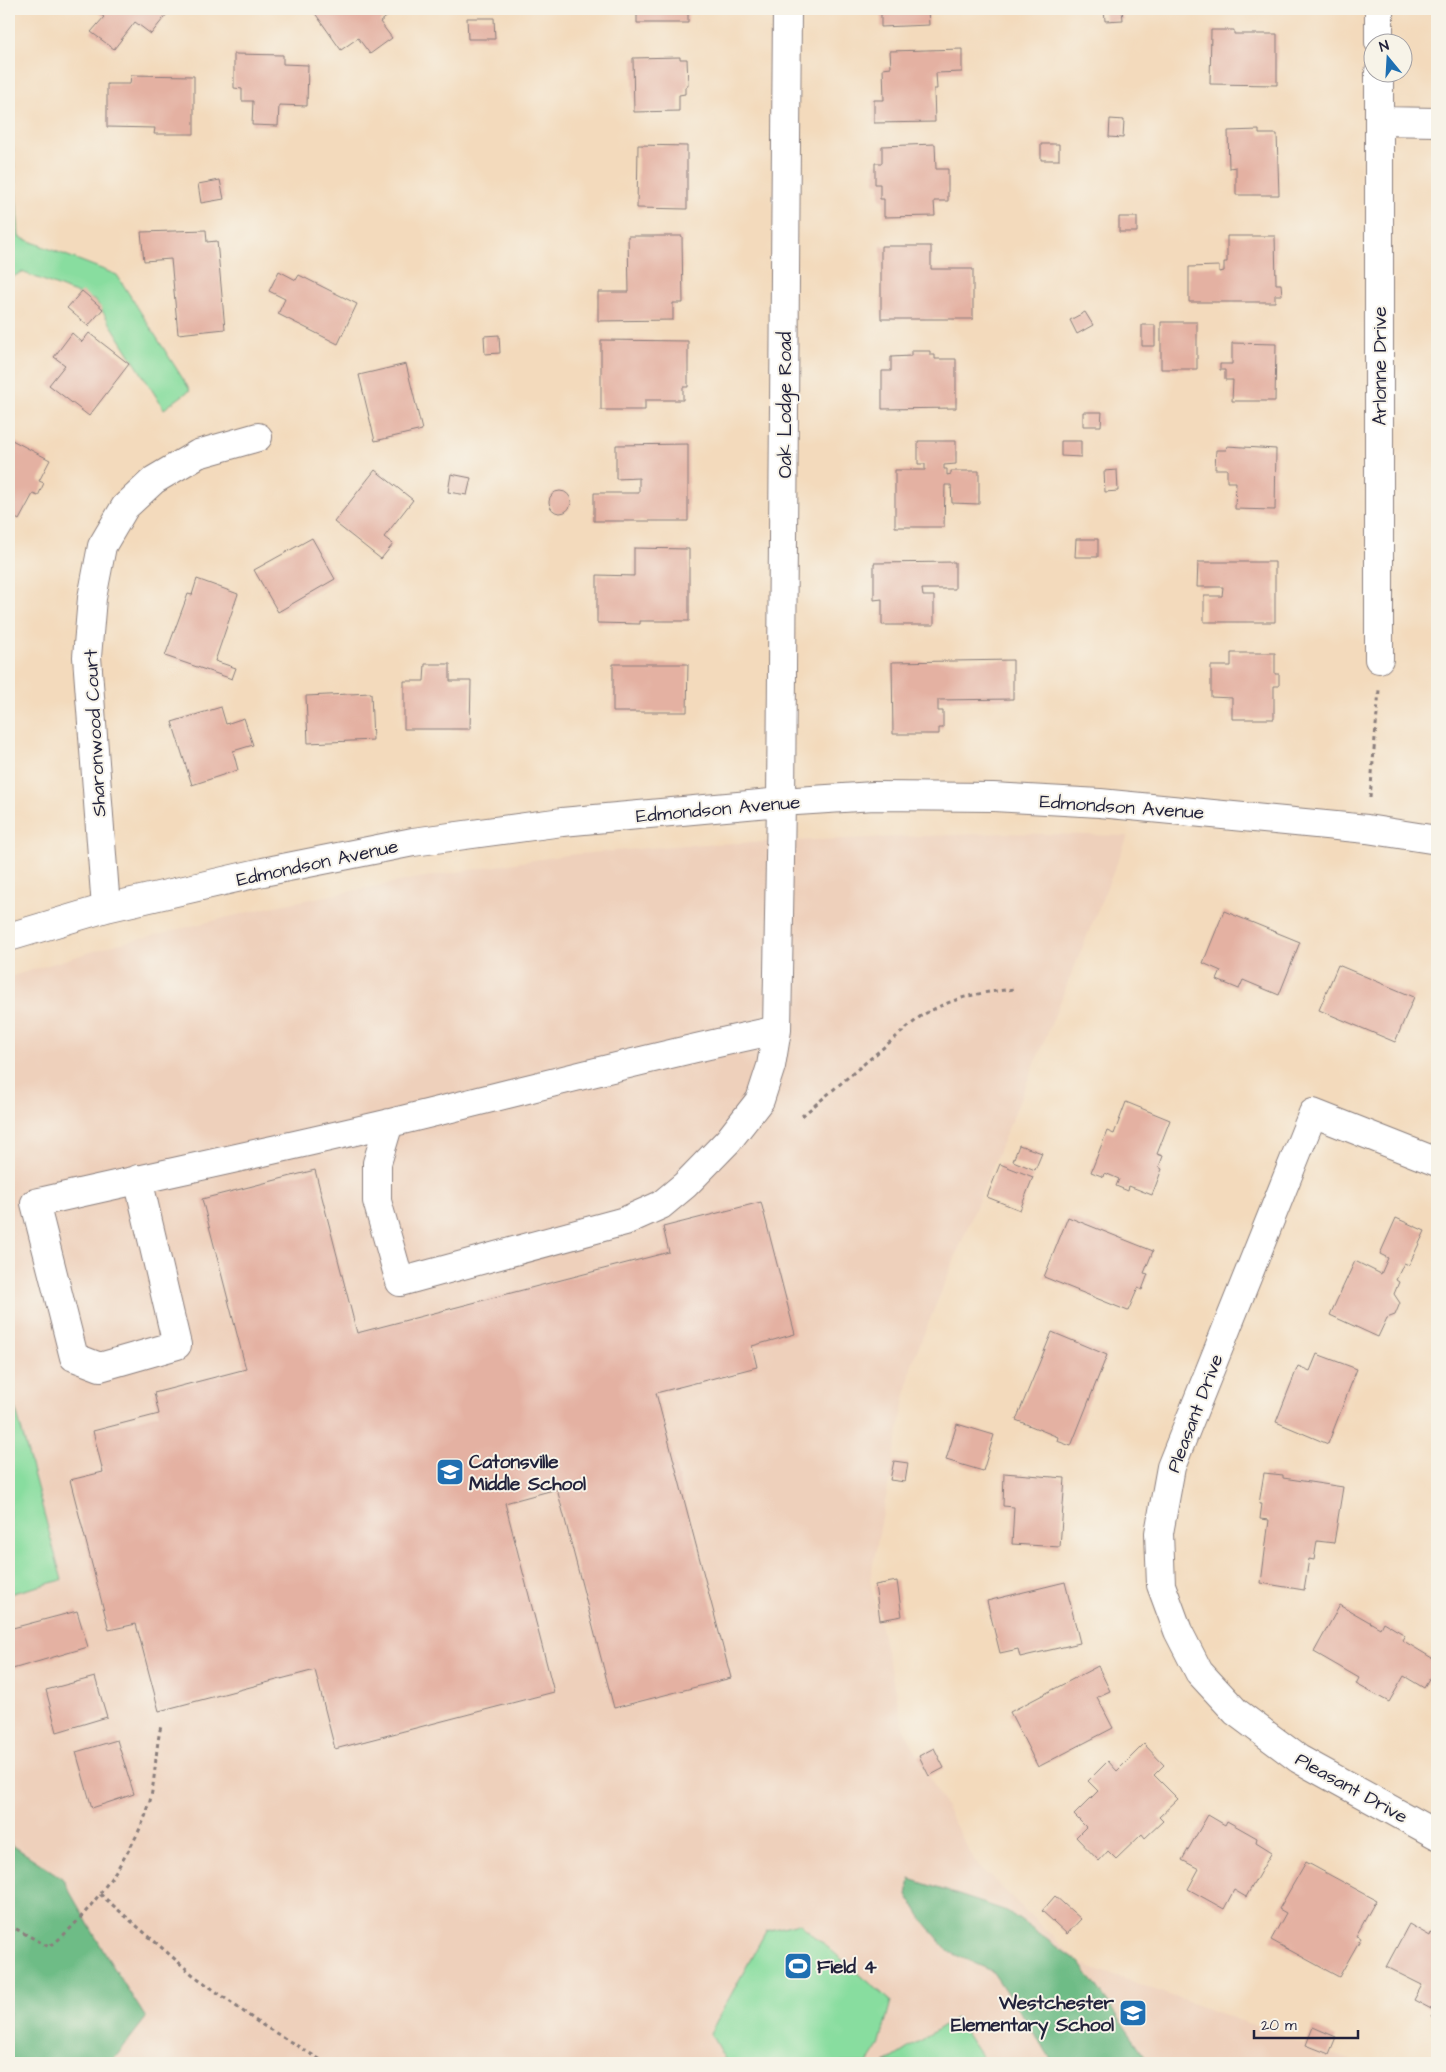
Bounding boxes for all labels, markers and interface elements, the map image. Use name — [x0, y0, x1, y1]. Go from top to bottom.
north arrow — [1364, 32, 1414, 82]
text: N — [1377, 36, 1392, 57]
street label: Arlonne Drive — [1367, 306, 1394, 426]
street label: Oak Lodge Road — [772, 331, 800, 478]
street label: Sharonwood Court — [78, 648, 113, 818]
street label: Edmondson Avenue — [1039, 788, 1205, 827]
street label: Edmondson Avenue — [635, 789, 801, 830]
street label: Edmondson Avenue — [234, 833, 401, 894]
street label: Pleasant Drive — [1160, 1350, 1230, 1477]
place label: Catonsville Middle School — [469, 1449, 586, 1498]
school or university icon: Catonsville Middle School — [435, 1457, 465, 1487]
street label: Pleasant Drive — [1290, 1746, 1412, 1830]
sports icon: Field 4 — [783, 1951, 813, 1981]
place label: Field 4 — [817, 1954, 877, 1981]
place label: Westchester Elementary School — [951, 1990, 1115, 2040]
school or university icon: Westchester Elementary School — [1118, 1998, 1148, 2028]
scale bar — [1254, 2007, 1357, 2039]
text: 20 m — [1261, 2015, 1297, 2036]

